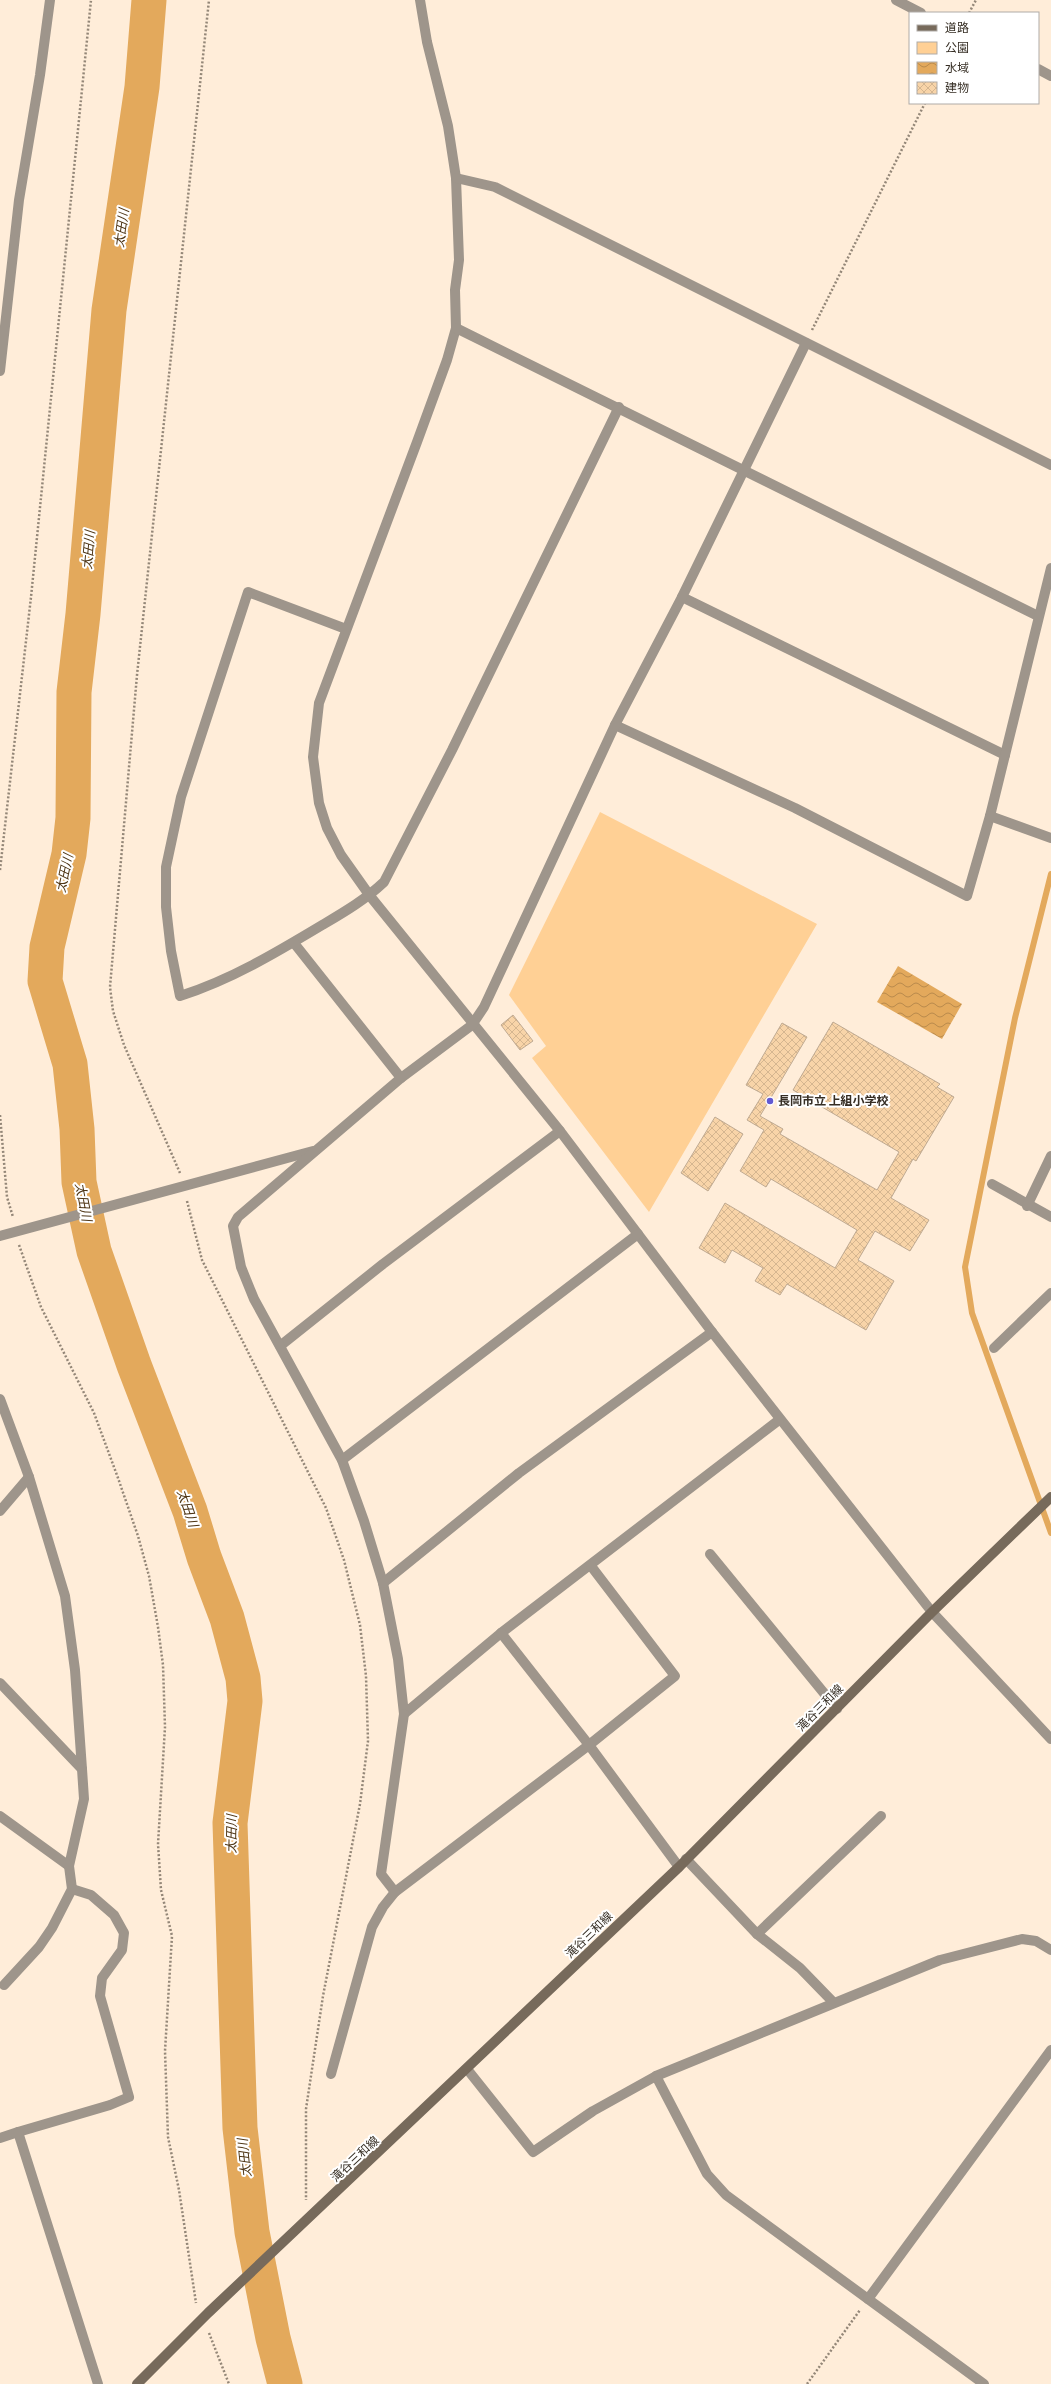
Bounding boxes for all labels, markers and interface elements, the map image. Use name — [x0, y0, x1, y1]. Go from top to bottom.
legend — [909, 12, 1039, 104]
text: 道路 — [945, 21, 969, 35]
text: 公園 — [945, 41, 969, 55]
text: 水域 — [945, 61, 969, 75]
text: 建物 — [945, 81, 969, 95]
water label: 太田川 — [111, 206, 132, 248]
water label: 太田川 — [79, 528, 98, 570]
water label: 太田川 — [53, 851, 76, 894]
place label: 長岡市立 上組小学校 — [778, 1094, 889, 1108]
marker: 長岡市立 上組小学校 — [765, 1096, 775, 1106]
water label: 太田川 — [72, 1182, 95, 1225]
water label: 太田川 — [174, 1487, 202, 1531]
street label: 滝谷三和線 — [794, 1682, 846, 1734]
water label: 太田川 — [224, 1812, 239, 1854]
street label: 滝谷三和線 — [563, 1909, 615, 1961]
street label: 滝谷三和線 — [328, 2133, 382, 2185]
water label: 太田川 — [235, 2136, 254, 2178]

